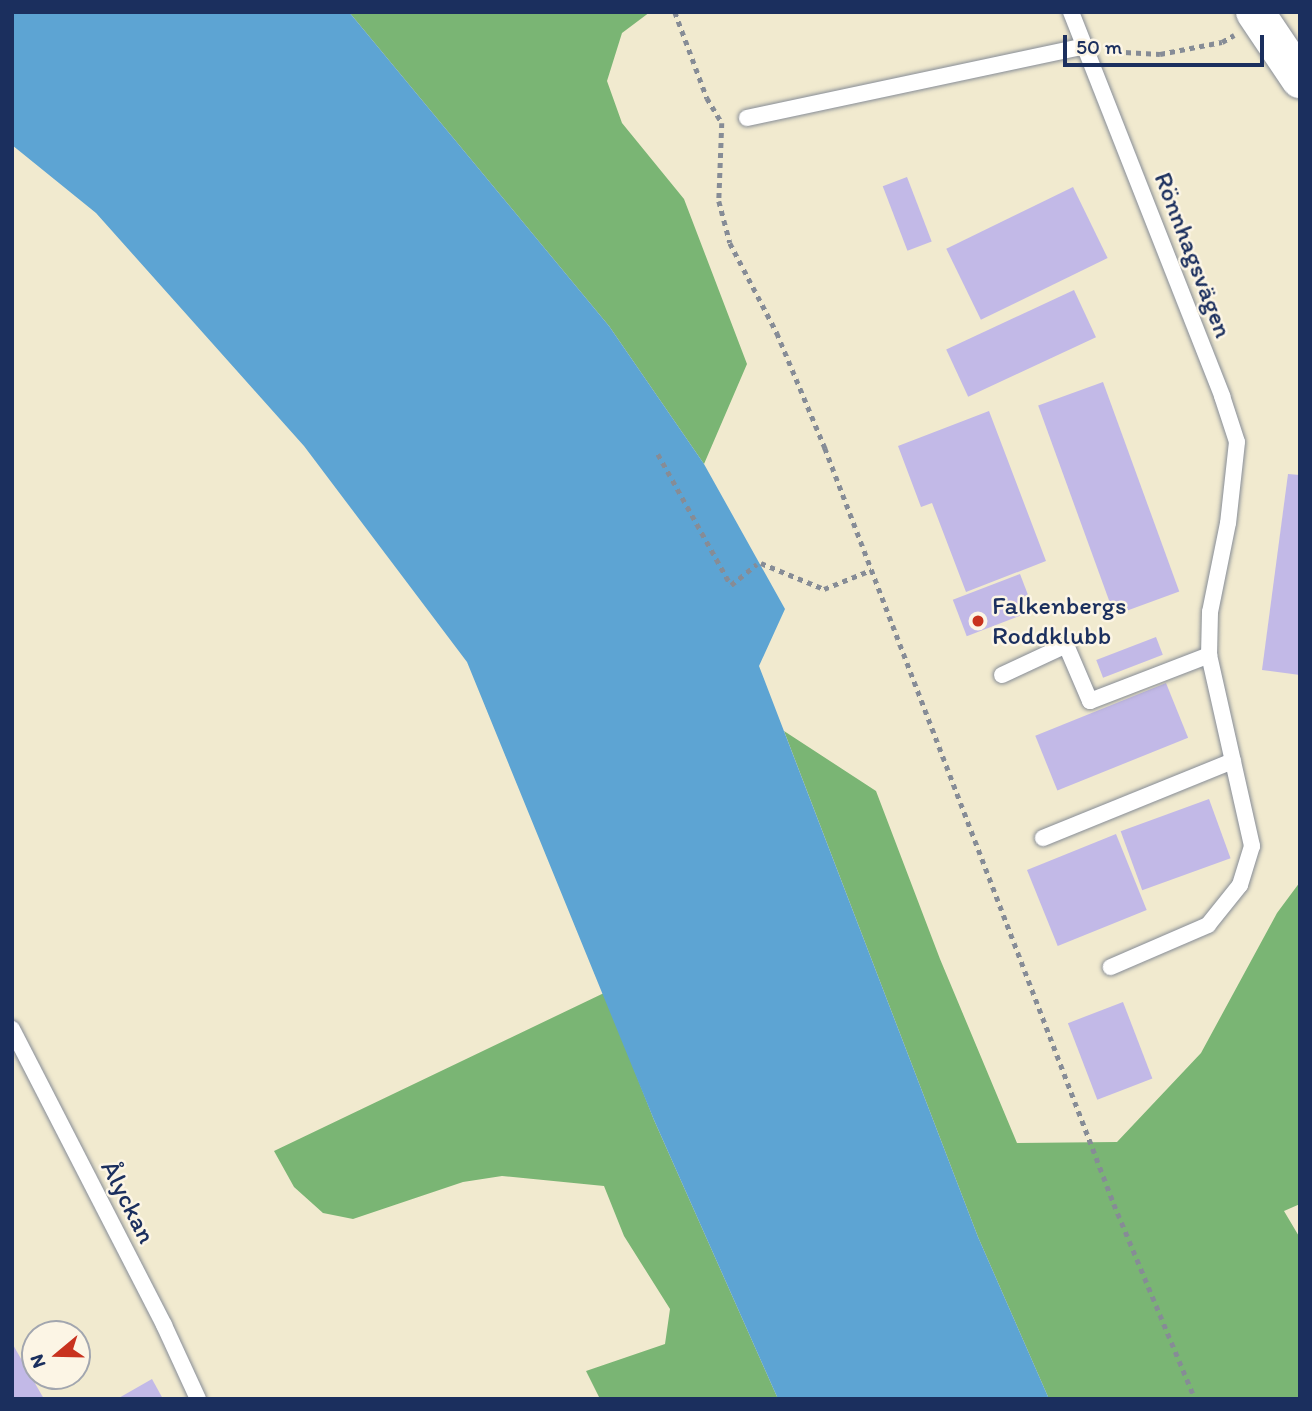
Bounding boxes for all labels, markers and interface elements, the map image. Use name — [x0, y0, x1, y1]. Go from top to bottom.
scale bar — [1067, 21, 1268, 65]
text: 50 m — [1076, 34, 1122, 59]
street label: Rönnhagsvägen — [1147, 168, 1239, 342]
place label: Falkenbergs Roddklubb — [992, 590, 1126, 652]
marker: Falkenbergs Roddklubb — [970, 613, 986, 629]
street label: Ålyckan — [94, 1155, 162, 1249]
north arrow — [21, 1320, 91, 1390]
text: N — [25, 1352, 51, 1371]

